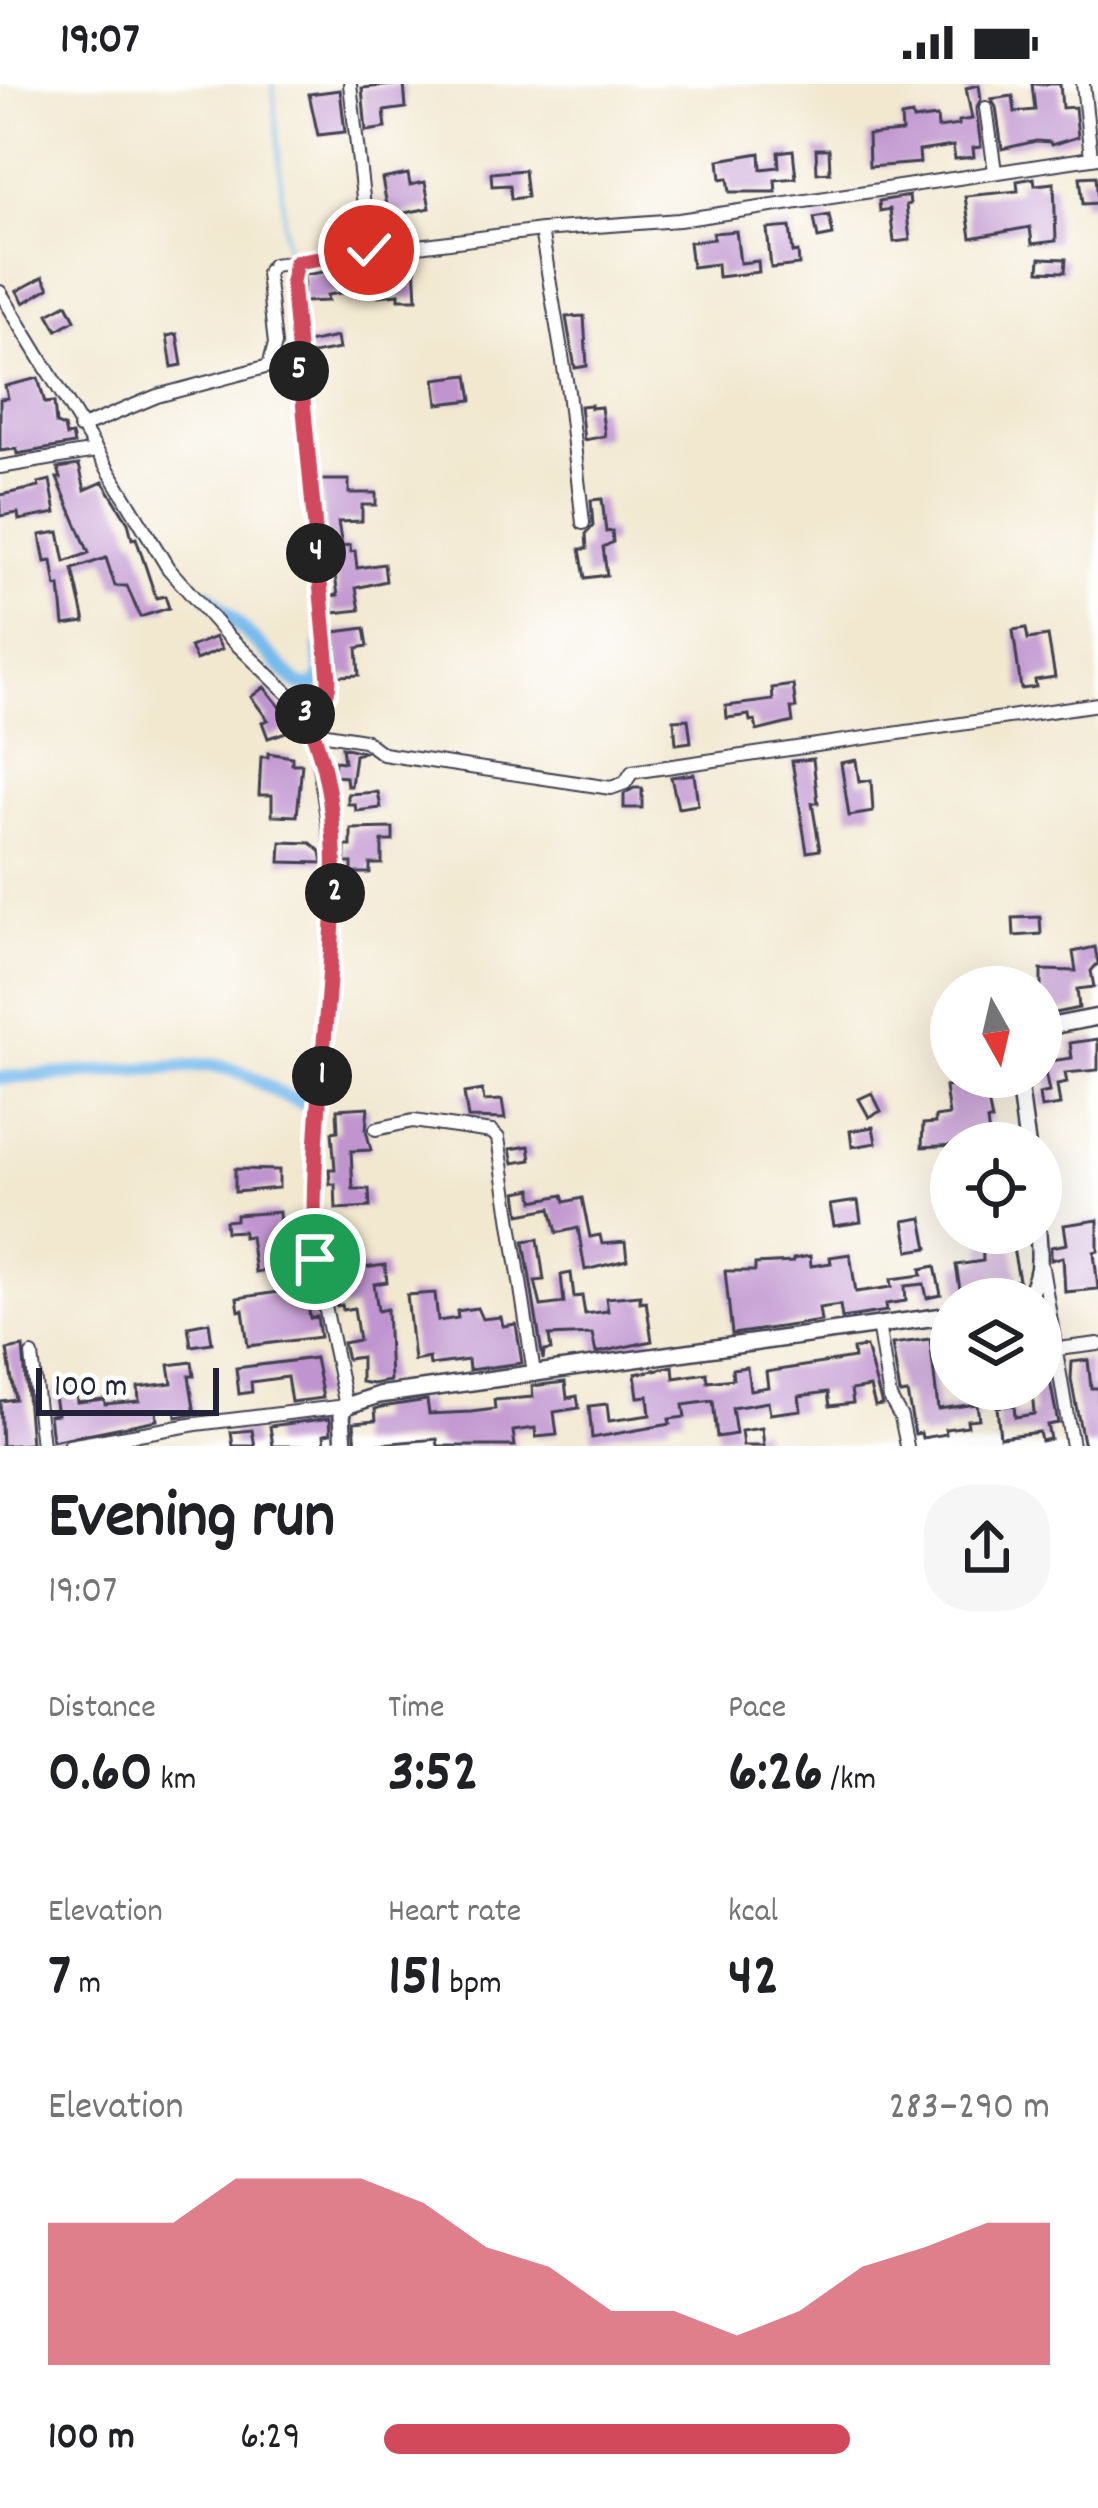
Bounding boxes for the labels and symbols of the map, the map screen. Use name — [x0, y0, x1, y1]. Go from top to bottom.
pin — [318, 199, 420, 301]
pin: 5 — [269, 341, 329, 401]
pin: 4 — [286, 523, 346, 583]
pin: 3 — [275, 684, 335, 744]
pin: 2 — [305, 863, 365, 923]
north arrow — [930, 966, 1062, 1098]
pin: 1 — [292, 1046, 352, 1106]
pin — [264, 1208, 366, 1310]
scale bar — [36, 1362, 219, 1415]

